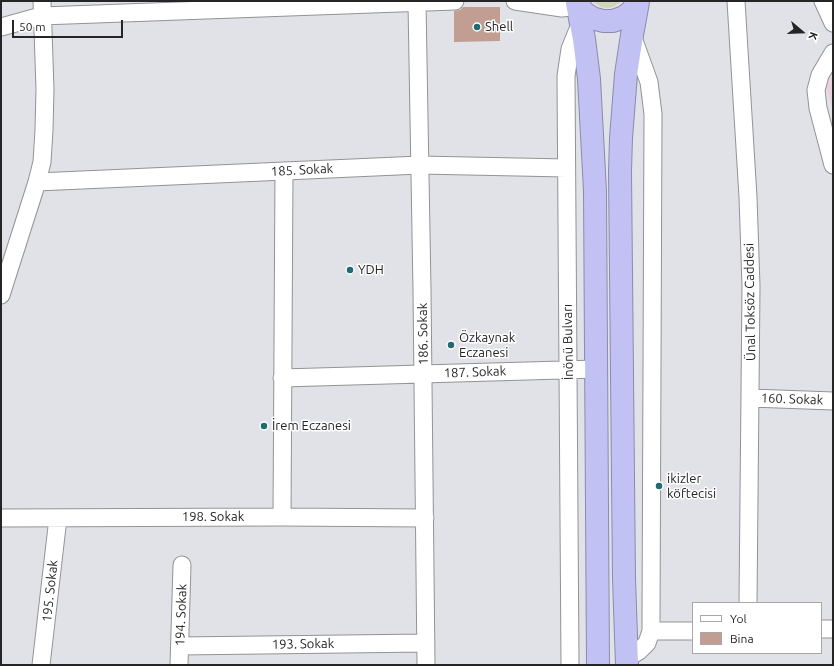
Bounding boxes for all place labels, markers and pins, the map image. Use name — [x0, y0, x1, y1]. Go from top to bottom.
place label: Shell — [485, 19, 513, 35]
marker: Shell — [472, 22, 482, 32]
place label: YDH — [358, 262, 384, 278]
marker: YDH — [345, 265, 355, 275]
place label: Özkaynak Eczanesi — [459, 330, 515, 361]
marker: Özkaynak Eczanesi — [446, 340, 456, 350]
place label: İrem Eczanesi — [272, 418, 351, 434]
marker: İrem Eczanesi — [259, 421, 269, 431]
place label: ikizler köftecisi — [667, 471, 716, 502]
marker: ikizler köftecisi — [654, 481, 664, 491]

